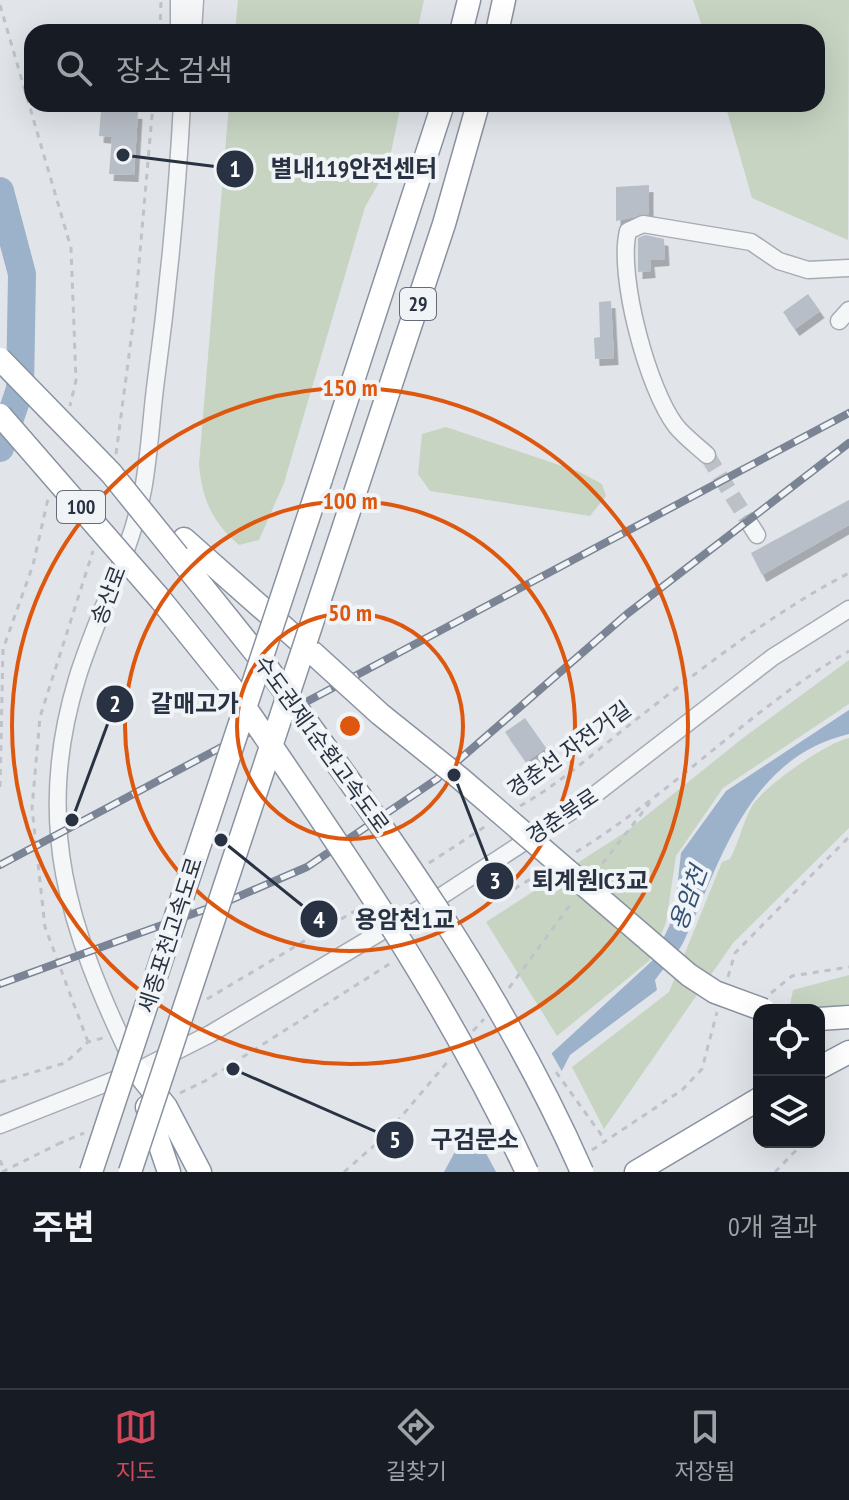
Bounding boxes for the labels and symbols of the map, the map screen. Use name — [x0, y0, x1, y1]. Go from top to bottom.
callout: 별내119안전센터 — [215, 145, 453, 193]
text: 1 — [229, 153, 241, 184]
text: 별내119안전센터 — [271, 153, 437, 184]
road number: 29 — [400, 288, 436, 320]
text: 150 m — [322, 372, 378, 403]
text: 100 m — [322, 485, 378, 516]
road number: 100 — [57, 491, 105, 523]
street label: 송산로 — [84, 562, 132, 628]
text: 50 m — [328, 597, 372, 628]
street label: 수도권제1순환고속도로 — [248, 650, 396, 838]
callout: 갈매고가 — [95, 680, 255, 728]
text: 2 — [109, 688, 121, 719]
text: 갈매고가 — [151, 688, 239, 719]
street label: 경춘선 자전거길 — [502, 695, 636, 803]
centre of rings — [336, 712, 364, 740]
street label: 경춘북로 — [521, 782, 603, 850]
street label: 세종포천고속도로 — [132, 854, 208, 1016]
callout: 퇴계원IC3교 — [475, 857, 664, 905]
water label: 용암천 — [662, 859, 715, 934]
text: 3 — [489, 865, 501, 896]
text: 퇴계원IC3교 — [532, 865, 648, 896]
callout: 용암천1교 — [299, 895, 471, 943]
text: 4 — [313, 904, 325, 935]
text: 용암천1교 — [355, 904, 455, 935]
callout: 구검문소 — [375, 1116, 536, 1164]
text: 5 — [389, 1124, 401, 1155]
text: 구검문소 — [431, 1124, 519, 1155]

